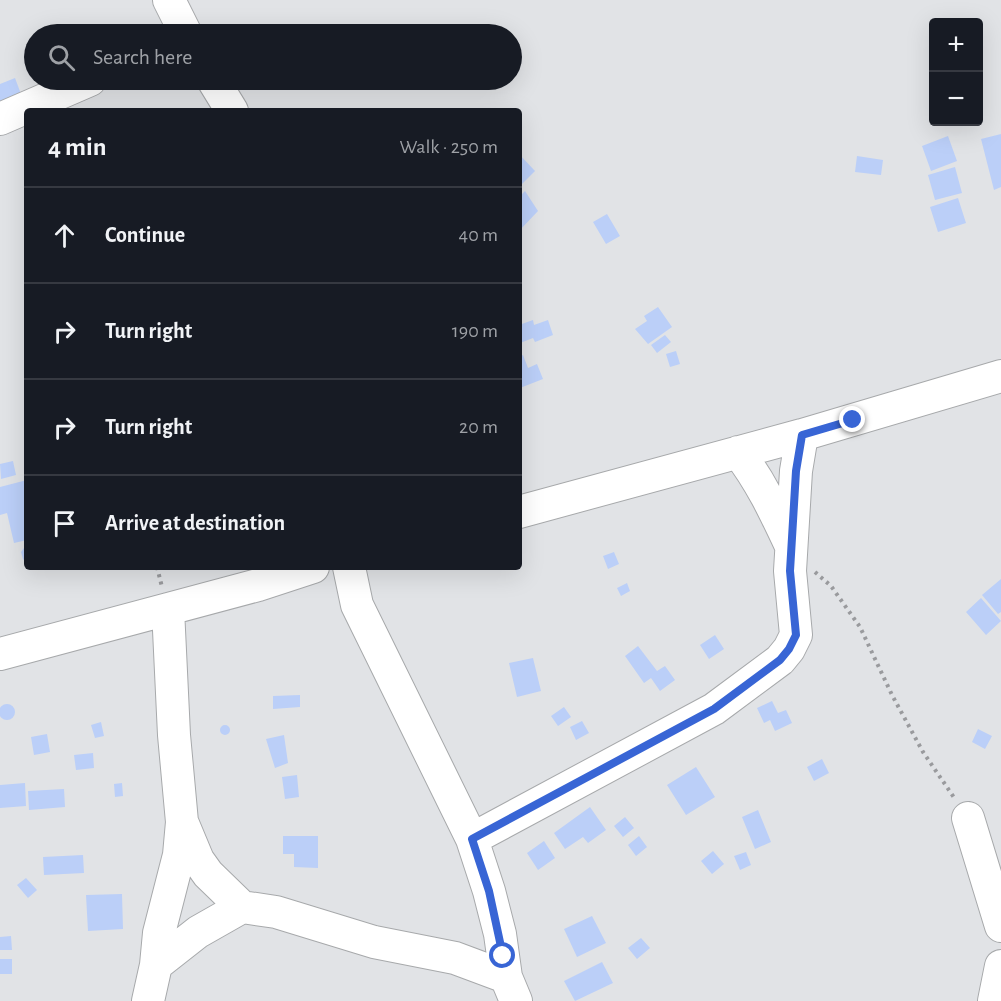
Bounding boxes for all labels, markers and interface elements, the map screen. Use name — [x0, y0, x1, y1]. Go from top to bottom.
map controls — [929, 18, 983, 126]
button: + — [929, 18, 983, 72]
search box — [24, 24, 522, 90]
icon: search — [45, 41, 78, 74]
text: Search here — [93, 46, 192, 68]
button: − — [929, 72, 983, 126]
text: 4 min — [48, 134, 107, 160]
text: Walk · 250 m — [399, 137, 498, 157]
icon: ahead — [48, 219, 81, 252]
text: Continue — [105, 224, 185, 246]
text: 40 m — [459, 225, 498, 245]
icon: right — [48, 315, 81, 348]
text: Turn right — [105, 320, 192, 342]
text: 190 m — [452, 321, 498, 341]
route end — [839, 406, 865, 432]
icon: right — [48, 411, 81, 444]
text: Turn right — [105, 416, 192, 438]
text: 20 m — [459, 417, 498, 437]
icon: arrive — [48, 507, 81, 540]
text: Arrive at destination — [105, 512, 285, 534]
route start — [489, 942, 515, 968]

